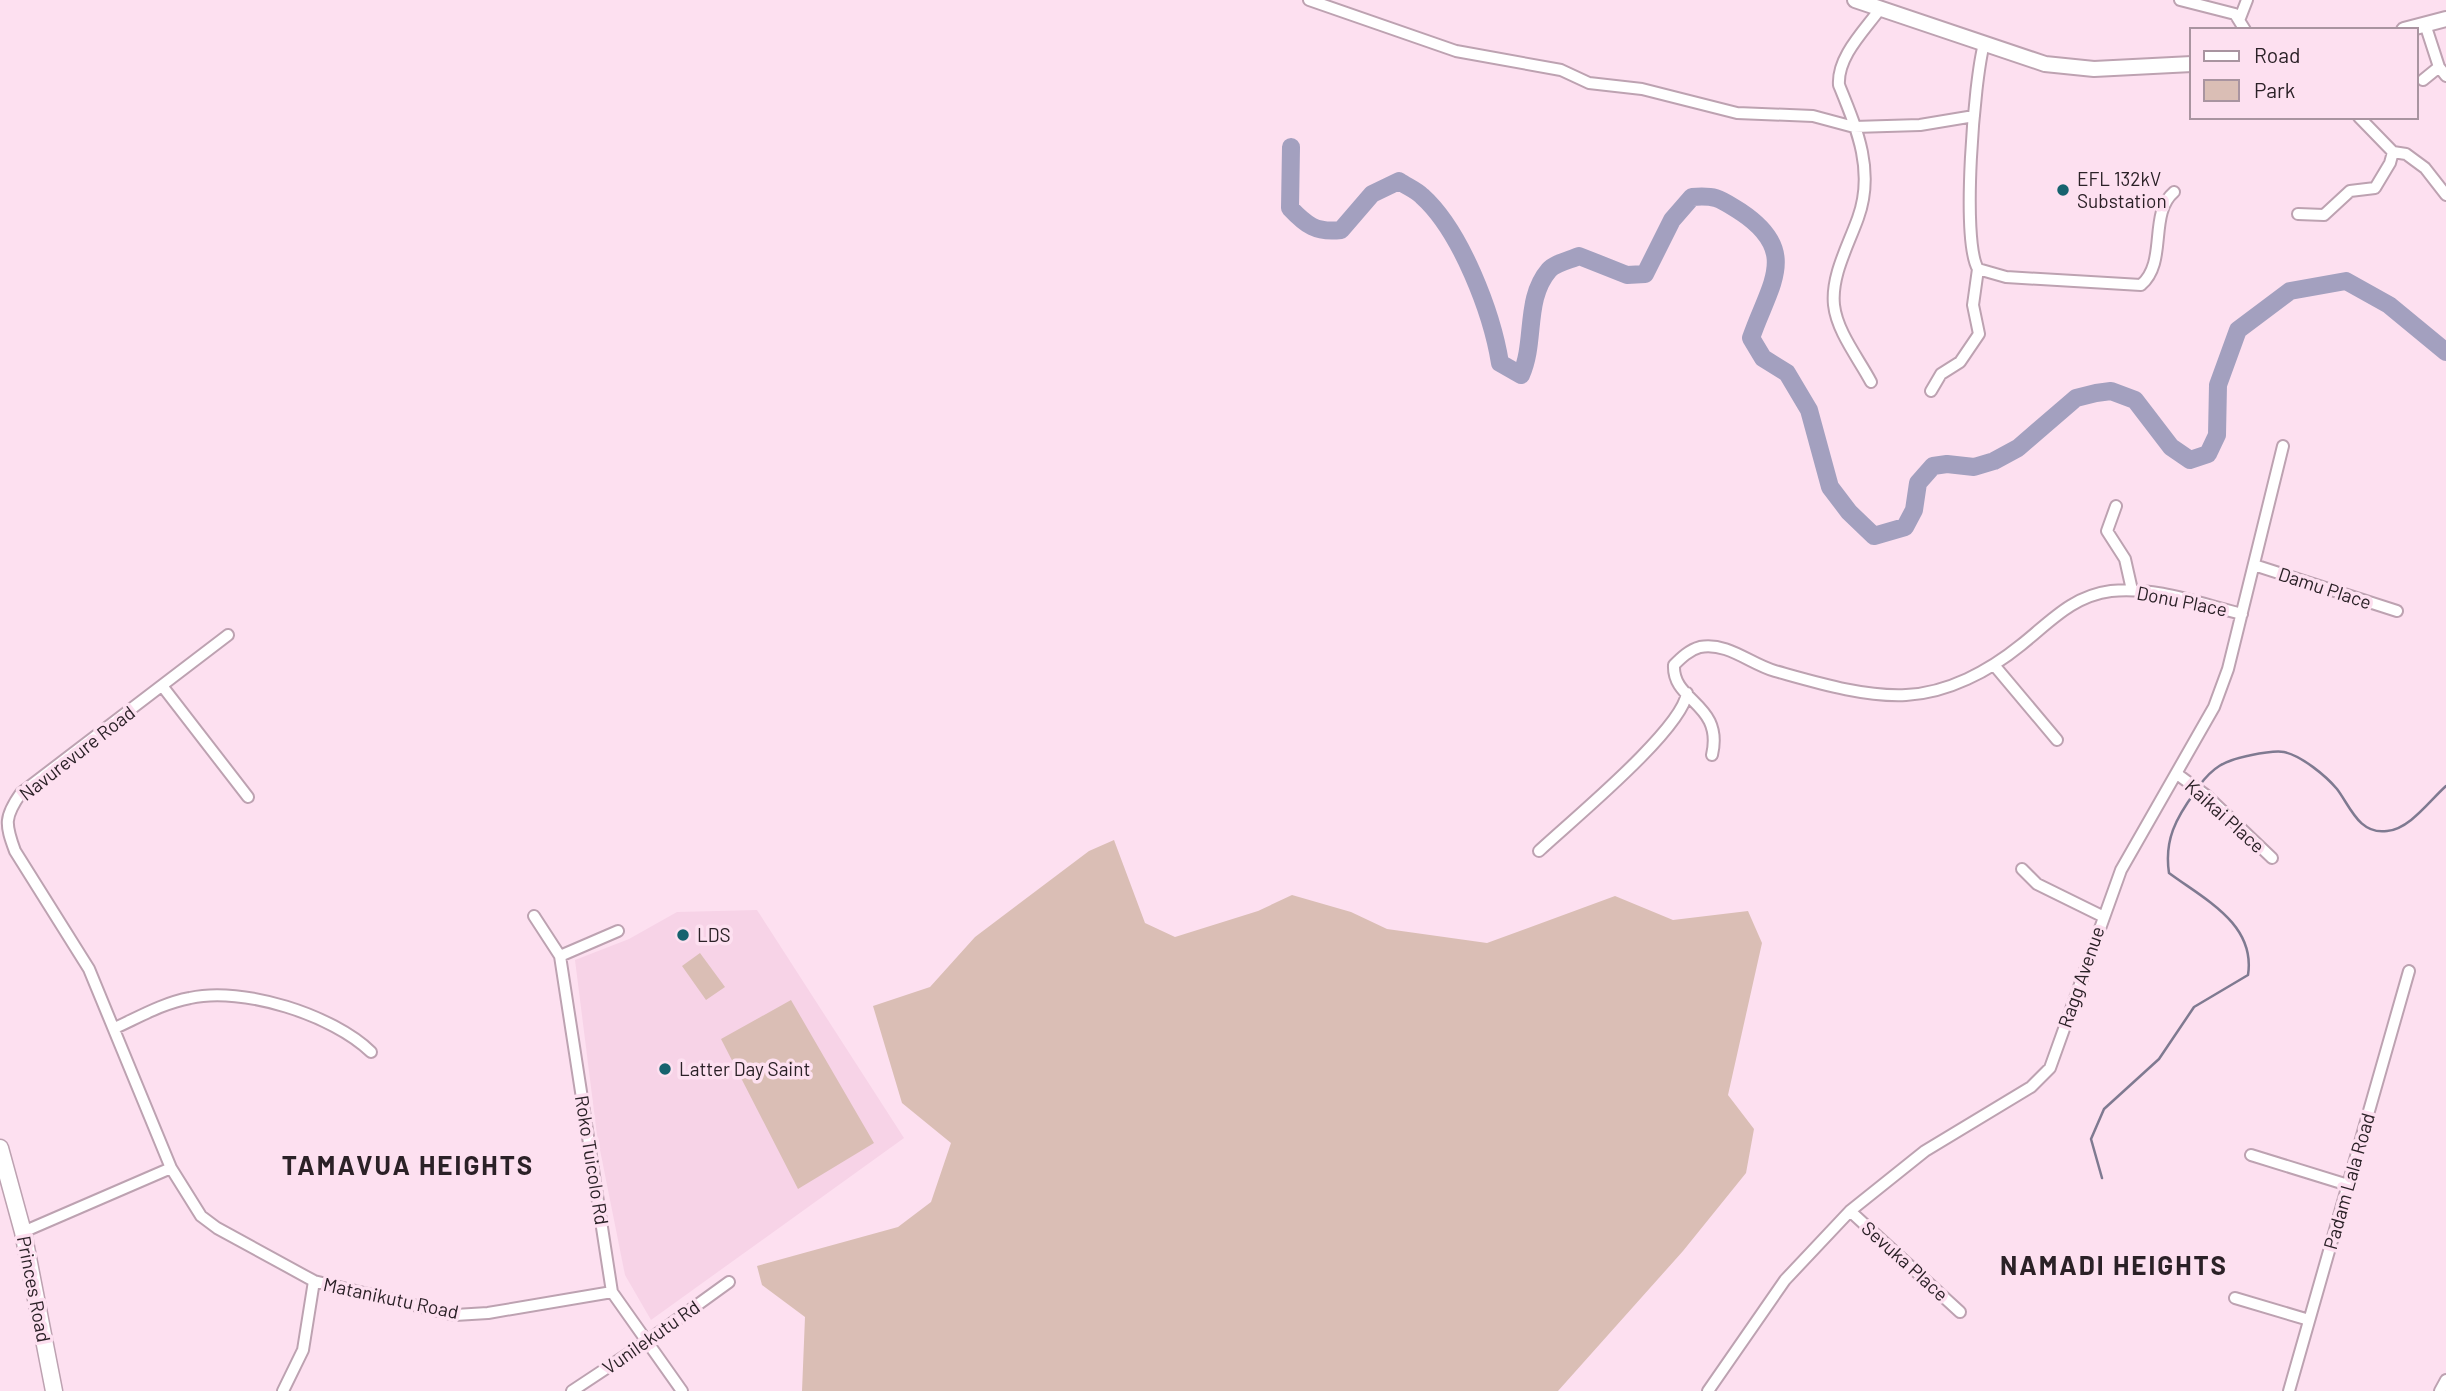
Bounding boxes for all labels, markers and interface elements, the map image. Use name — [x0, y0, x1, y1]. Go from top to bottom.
legend — [2190, 28, 2418, 119]
text: Road — [2254, 42, 2300, 67]
text: Park — [2254, 77, 2295, 102]
place label: EFL 132kV Substation — [2077, 167, 2167, 212]
marker: EFL 132kV Substation — [2055, 182, 2071, 198]
street label: Damu Place — [2276, 562, 2375, 613]
street label: Donu Place — [2135, 580, 2229, 621]
street label: Navurevure Road — [14, 700, 139, 805]
street label: Kaikai Place — [2181, 774, 2270, 857]
place label: LDS — [697, 923, 731, 946]
street label: Ragg Avenue — [2052, 923, 2109, 1031]
marker: LDS — [675, 927, 691, 943]
place label: Latter Day Saint — [679, 1057, 810, 1080]
marker: Latter Day Saint — [657, 1061, 673, 1077]
street label: Roko Tuicolo Rd — [571, 1093, 614, 1226]
street label: Padam Lala Road — [2318, 1110, 2379, 1252]
district label: TAMAVUA HEIGHTS — [282, 1149, 534, 1180]
street label: Sevuka Place — [1857, 1216, 1953, 1305]
street label: Princes Road — [13, 1234, 56, 1344]
district label: NAMADI HEIGHTS — [2000, 1249, 2228, 1280]
street label: Matanikutu Road — [321, 1272, 461, 1323]
street label: Vunilekutu Rd — [598, 1295, 704, 1379]

